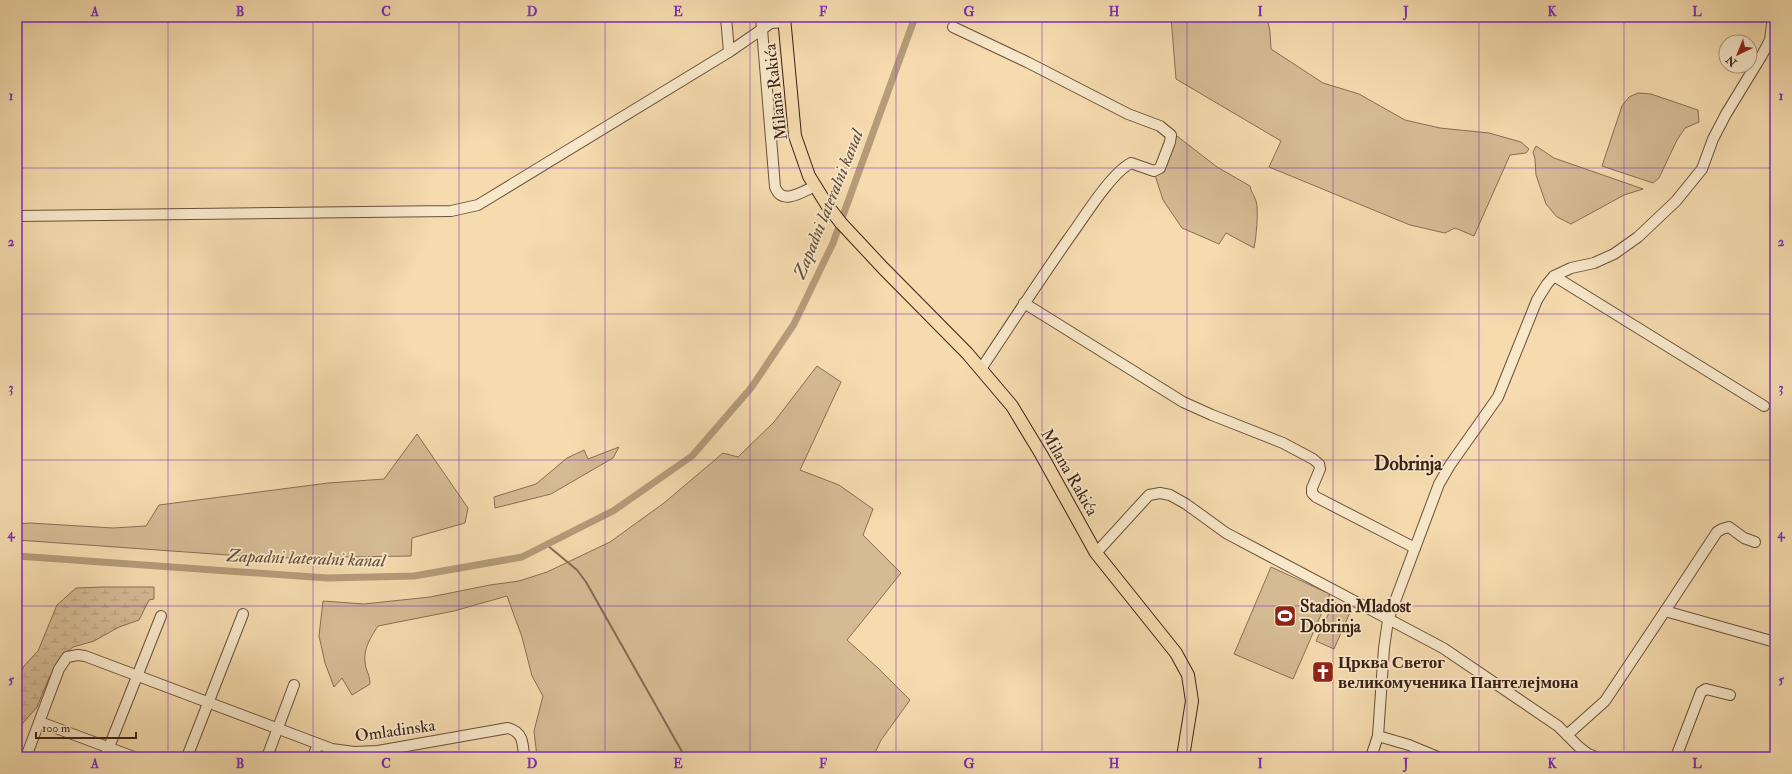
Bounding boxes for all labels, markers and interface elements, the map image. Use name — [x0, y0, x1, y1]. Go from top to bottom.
text: A — [90, 4, 100, 20]
text: B — [236, 4, 244, 20]
text: C — [381, 4, 391, 20]
text: D — [527, 4, 538, 20]
text: E — [673, 4, 683, 20]
text: F — [819, 4, 828, 20]
text: G — [964, 4, 975, 20]
text: H — [1109, 4, 1120, 20]
text: I — [1257, 4, 1263, 20]
text: J — [1402, 4, 1409, 21]
text: K — [1547, 4, 1557, 20]
text: L — [1692, 4, 1702, 20]
north arrow — [1718, 34, 1758, 74]
street label: Milana Rakića — [759, 41, 792, 141]
text: N — [1723, 52, 1740, 70]
text: 1 — [9, 88, 14, 104]
text: 1 — [1779, 88, 1784, 104]
water label: Zapadni lateralni kanal — [788, 125, 869, 283]
text: 2 — [8, 234, 15, 250]
text: 2 — [1778, 234, 1785, 250]
text: 3 — [9, 380, 14, 396]
text: 3 — [1779, 380, 1784, 396]
street label: Milana Rakića — [1036, 425, 1103, 520]
district label: Dobrinja — [1374, 452, 1443, 476]
text: 4 — [6, 526, 15, 542]
text: 4 — [1776, 526, 1785, 542]
water label: Zapadni lateralni kanal — [225, 544, 387, 573]
place label: Stadion Mladost Dobrinja — [1300, 596, 1411, 638]
sports icon: Stadion Mladost Dobrinja — [1272, 603, 1298, 629]
place label: Црква Светог великомученика Пантелејмона — [1338, 652, 1579, 693]
church icon: Црква Светог великомученика Пантелејмона — [1310, 659, 1336, 685]
text: 5 — [8, 672, 14, 688]
text: 5 — [1778, 672, 1784, 688]
scale bar — [36, 714, 136, 740]
street label: Omladinska — [354, 714, 438, 747]
text: 100 m — [42, 721, 71, 736]
text: A — [90, 756, 100, 772]
text: B — [236, 756, 244, 772]
text: C — [381, 756, 391, 772]
text: D — [527, 756, 538, 772]
text: E — [673, 756, 683, 772]
text: F — [819, 756, 828, 772]
text: G — [964, 756, 975, 772]
text: H — [1109, 756, 1120, 772]
text: I — [1257, 756, 1263, 772]
text: J — [1402, 756, 1409, 773]
text: K — [1547, 756, 1557, 772]
text: L — [1692, 756, 1702, 772]

